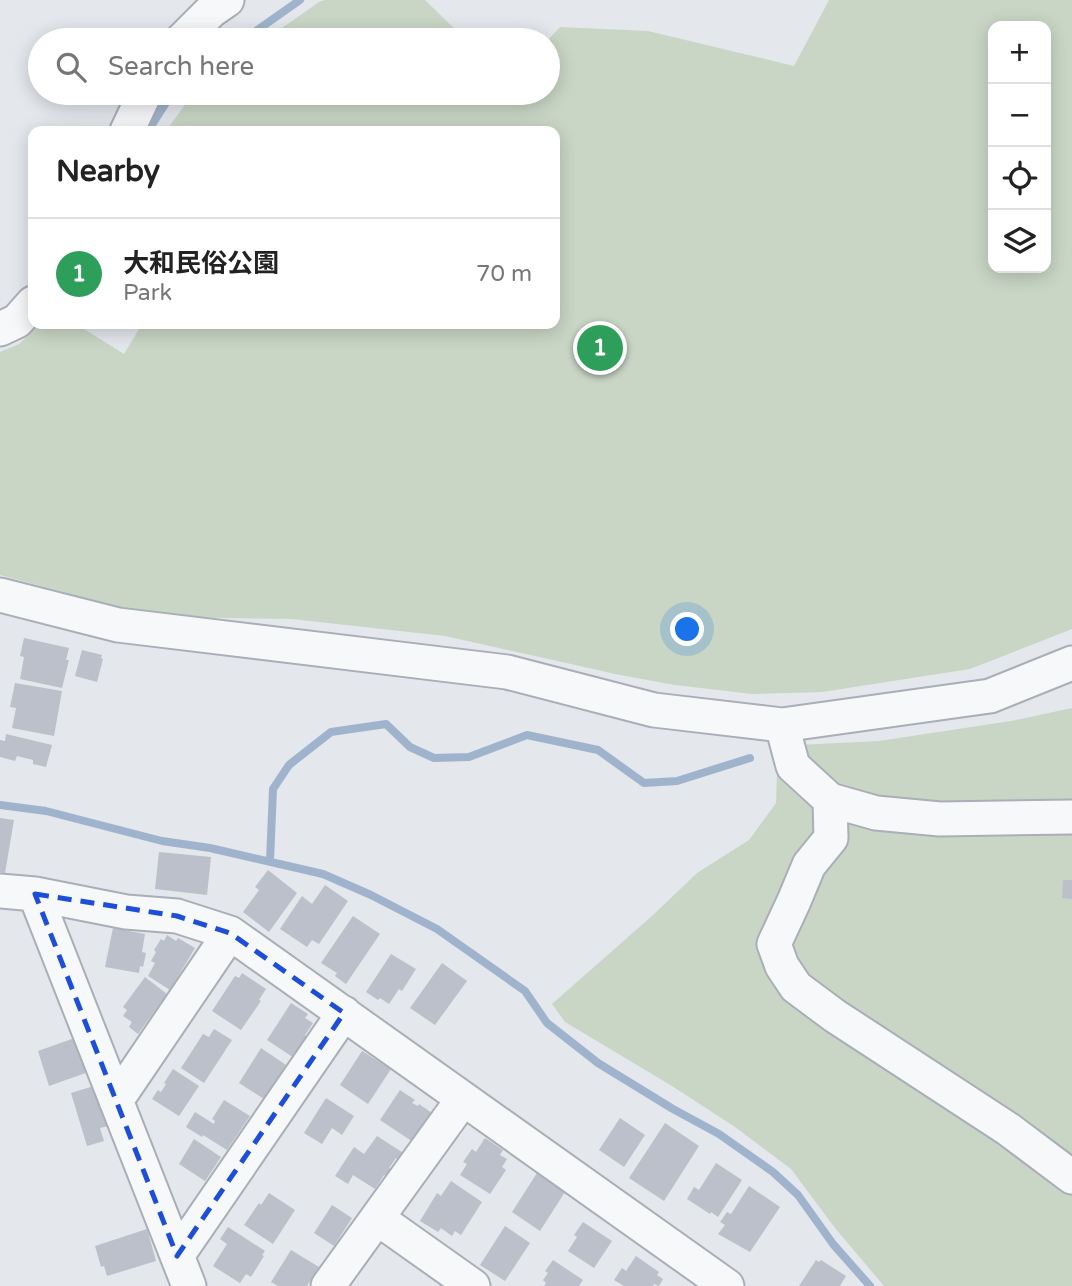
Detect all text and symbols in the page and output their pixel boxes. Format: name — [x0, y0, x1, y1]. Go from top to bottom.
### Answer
map controls — [988, 21, 1051, 273]
button: + — [988, 21, 1051, 84]
search box — [28, 28, 560, 105]
icon: search — [52, 48, 90, 86]
text: Search here — [108, 51, 254, 82]
button: − — [988, 84, 1051, 147]
button: locate — [988, 147, 1051, 210]
text: Nearby — [56, 153, 160, 190]
button: layers — [988, 210, 1051, 273]
text: 大和民俗公園 — [123, 248, 279, 279]
text: 1 — [72, 260, 86, 288]
text: 70 m — [476, 260, 532, 288]
text: Park — [123, 279, 172, 307]
pin: 1 — [577, 322, 623, 374]
your location — [670, 612, 704, 646]

